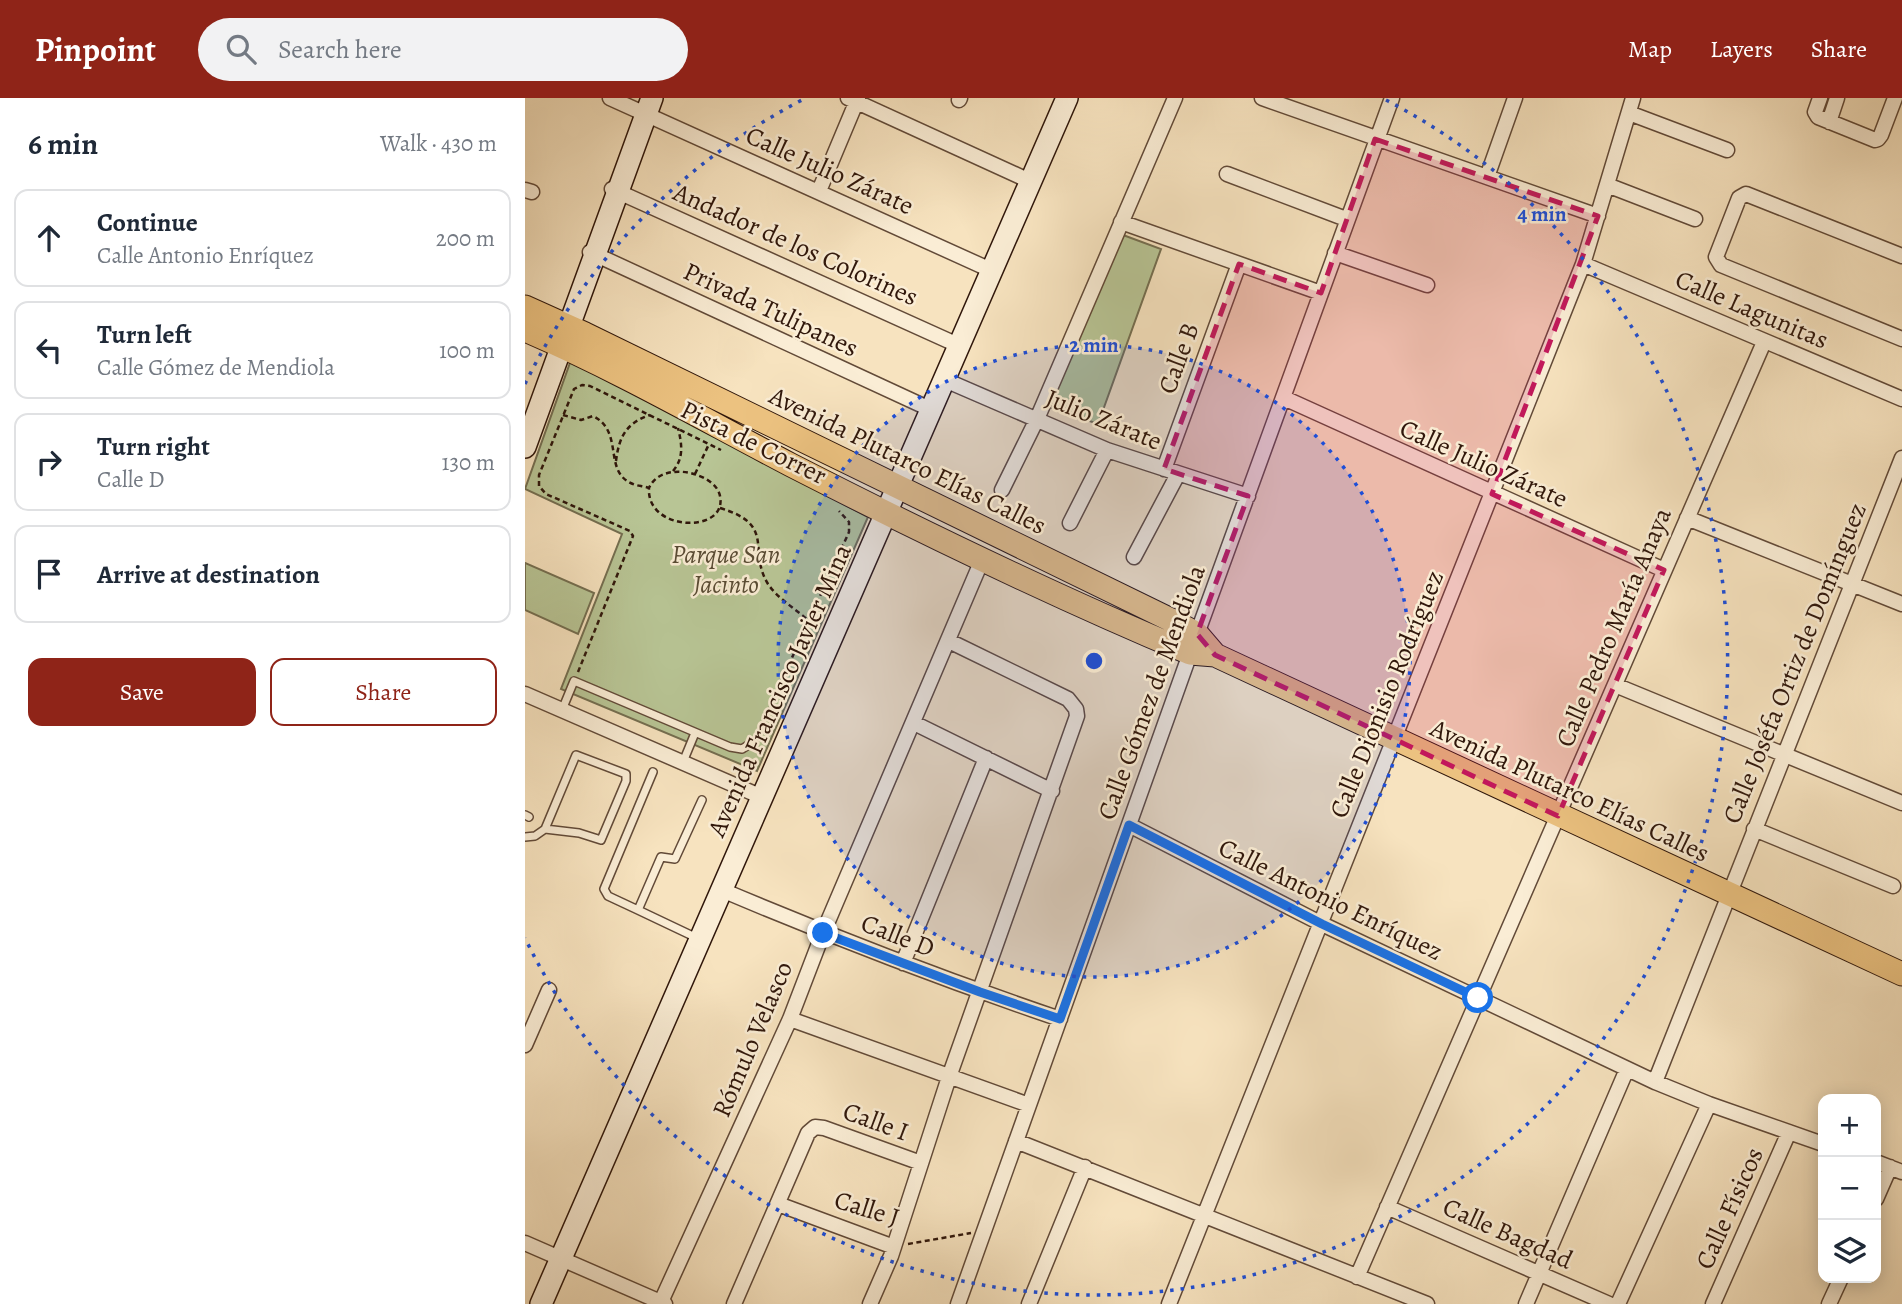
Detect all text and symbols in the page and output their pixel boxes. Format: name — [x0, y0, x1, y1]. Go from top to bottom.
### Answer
search box — [198, 18, 688, 81]
text: Pinpoint — [35, 27, 156, 72]
icon: search — [222, 30, 260, 68]
text: Search here — [278, 32, 402, 67]
text: Map — [1628, 33, 1672, 65]
text: Layers — [1710, 33, 1773, 65]
text: Share — [1811, 33, 1867, 65]
street label: Calle Julio Zárate — [740, 118, 919, 223]
text: 6 min — [28, 124, 98, 164]
text: Walk · 430 m — [380, 128, 497, 159]
street label: Andador de los Colorines — [667, 174, 924, 314]
text: 4 min — [1517, 200, 1567, 228]
text: Continue — [97, 205, 198, 240]
icon: ahead — [30, 219, 68, 257]
text: 200 m — [436, 223, 495, 254]
text: Calle Antonio Enríquez — [97, 240, 314, 271]
street label: Privada Tulipanes — [678, 254, 864, 365]
street label: Calle Lagunitas — [1670, 262, 1834, 357]
text: Turn left — [97, 317, 192, 352]
street label: Calle B — [1149, 318, 1207, 399]
icon: left — [30, 331, 68, 369]
text: 2 min — [1069, 331, 1119, 359]
text: 100 m — [439, 335, 495, 366]
text: Calle Gómez de Mendiola — [97, 352, 335, 383]
street label: Avenida Plutarco Elías Calles — [763, 378, 1052, 543]
street label: Julio Zárate — [1040, 380, 1167, 459]
street label: Pista de Correr — [675, 392, 833, 493]
street label: Calle Julio Zárate — [1394, 411, 1573, 516]
text: Turn right — [97, 429, 210, 464]
icon: right — [30, 443, 68, 481]
text: 130 m — [442, 447, 495, 478]
text: Calle D — [97, 464, 164, 495]
street label: Calle Joséfa Ortiz de Domínguez — [1714, 498, 1875, 829]
street label: Calle Pedro María Anaya — [1547, 502, 1680, 752]
park label: Parque San Jacinto — [672, 537, 780, 602]
street label: Avenida Francisco Javier Mina — [699, 538, 860, 843]
icon: arrive — [30, 555, 68, 593]
text: Arrive at destination — [97, 557, 320, 592]
street label: Calle Gómez de Mendiola — [1089, 560, 1214, 825]
street label: Calle Dionisio Rodríguez — [1321, 565, 1452, 823]
centre of rings — [1082, 649, 1106, 673]
button: Save — [28, 658, 256, 726]
button: Share — [270, 658, 497, 726]
street label: Avenida Plutarco Elías Calles — [1424, 710, 1715, 871]
street label: Calle Antonio Enríquez — [1213, 830, 1449, 969]
street label: Calle D — [856, 905, 940, 965]
route end — [807, 917, 838, 948]
street label: Rómulo Velasco — [704, 956, 801, 1123]
route start — [1462, 982, 1493, 1013]
street label: Calle I — [838, 1094, 913, 1149]
map controls — [1818, 1094, 1881, 1283]
button: + — [1818, 1094, 1881, 1157]
street label: Calle Físicos — [1687, 1142, 1772, 1275]
button: − — [1818, 1157, 1881, 1220]
street label: Calle J — [830, 1182, 904, 1235]
street label: Calle Bagdad — [1437, 1189, 1578, 1278]
button: layers — [1818, 1220, 1881, 1283]

